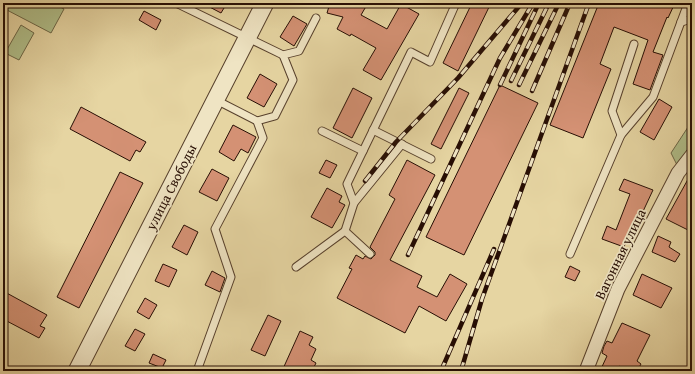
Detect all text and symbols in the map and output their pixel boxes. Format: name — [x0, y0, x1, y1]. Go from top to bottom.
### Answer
street label: улица Свободы — [140, 140, 201, 234]
street label: Вагонная улица — [589, 205, 651, 303]

